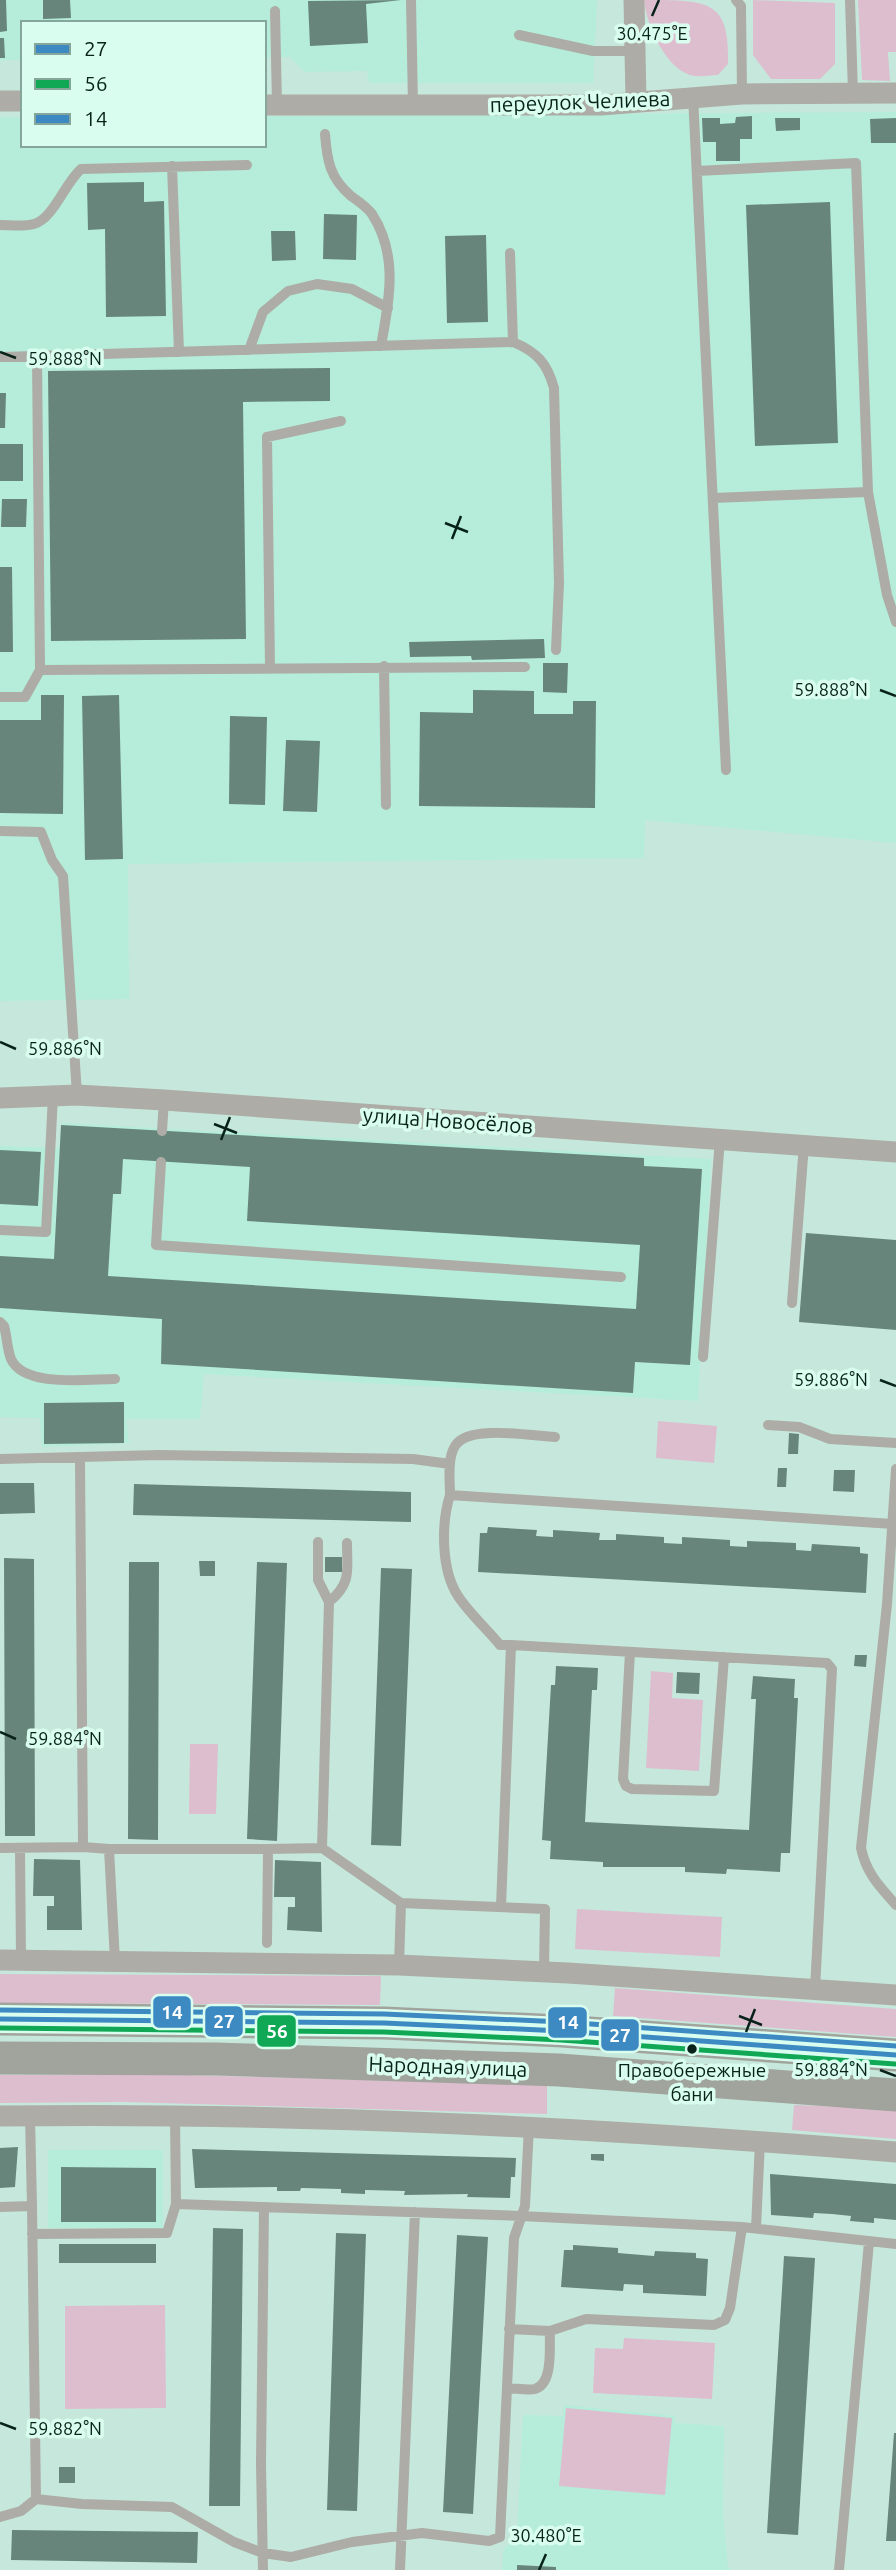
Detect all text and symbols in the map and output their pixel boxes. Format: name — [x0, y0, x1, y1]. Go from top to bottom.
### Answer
legend — [21, 21, 266, 147]
text: 30.475°E — [616, 23, 688, 43]
text: 27 — [84, 36, 108, 60]
text: 56 — [84, 71, 108, 95]
street label: переулок Челиева — [489, 86, 671, 116]
text: 14 — [84, 106, 108, 130]
text: 59.888°N — [28, 348, 102, 368]
text: 59.888°N — [794, 679, 868, 699]
text: 59.886°N — [28, 1038, 102, 1058]
street label: улица Новосёлов — [362, 1102, 534, 1138]
text: 59.886°N — [794, 1369, 868, 1389]
text: 59.884°N — [28, 1728, 102, 1748]
line badge: 14 — [152, 1995, 192, 2029]
text: 14 — [161, 2001, 183, 2023]
line badge: 27 — [204, 2005, 244, 2038]
line badge: 14 — [547, 2006, 588, 2039]
text: 27 — [213, 2010, 235, 2032]
text: 14 — [557, 2011, 579, 2033]
line badge: 56 — [256, 2014, 297, 2048]
line badge: 27 — [600, 2018, 640, 2052]
text: 56 — [266, 2020, 288, 2042]
text: 27 — [609, 2024, 631, 2046]
marker: Правобережные бани — [685, 2042, 699, 2056]
street label: Народная улица — [368, 2051, 528, 2081]
place label: Правобережные бани — [618, 2059, 766, 2105]
text: 59.884°N — [794, 2059, 868, 2079]
text: 59.882°N — [28, 2418, 102, 2438]
text: 30.480°E — [510, 2525, 582, 2545]

